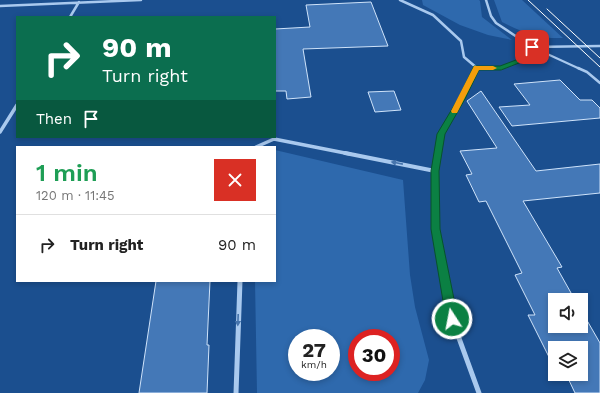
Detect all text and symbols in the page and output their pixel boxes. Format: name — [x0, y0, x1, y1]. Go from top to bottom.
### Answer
pin — [515, 30, 549, 64]
text: 90 m — [102, 31, 172, 64]
icon: right — [36, 32, 88, 84]
icon: arrive — [521, 36, 543, 58]
text: Turn right — [102, 65, 188, 86]
icon: arrive — [80, 108, 102, 130]
text: Then — [36, 110, 72, 128]
text: 1 min — [36, 159, 98, 187]
button: close — [214, 159, 256, 201]
one-way arrow — [391, 160, 403, 166]
text: 120 m · 11:45 — [36, 188, 115, 203]
icon: right — [36, 234, 58, 256]
text: Turn right — [70, 236, 143, 254]
text: 90 m — [218, 236, 256, 254]
map controls — [548, 293, 588, 381]
button: sound — [548, 293, 588, 333]
position arrow — [431, 298, 473, 340]
one-way arrow — [235, 314, 241, 327]
speed limit sign: 30 — [348, 329, 400, 381]
text: 27 — [302, 338, 326, 362]
button: layers — [548, 341, 588, 381]
text: km/h — [301, 359, 327, 370]

